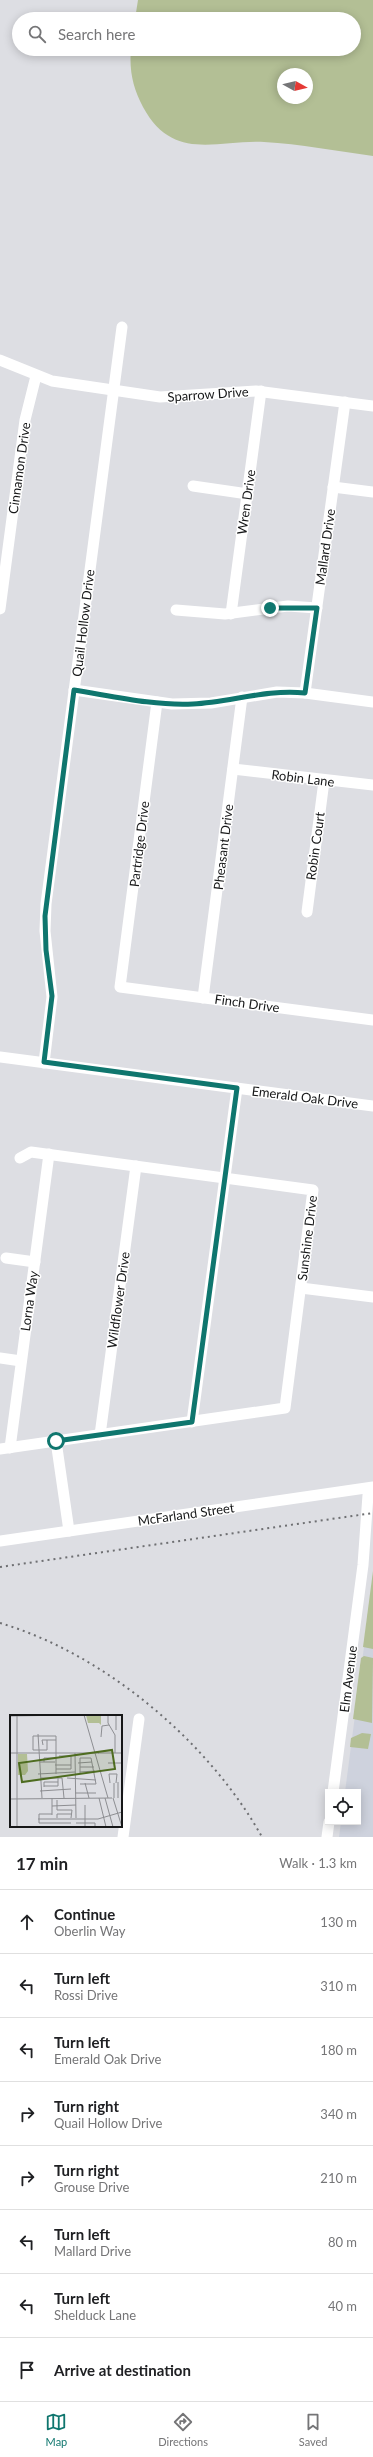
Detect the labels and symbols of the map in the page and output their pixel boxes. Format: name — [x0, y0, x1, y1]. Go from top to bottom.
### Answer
north arrow — [277, 68, 313, 104]
street label: Sparrow Drive — [167, 383, 249, 405]
street label: Cinnamon Drive — [5, 421, 33, 515]
street label: Wren Drive — [233, 468, 259, 536]
street label: Mallard Drive — [312, 508, 338, 586]
street label: Quail Hollow Drive — [68, 568, 98, 678]
route end — [261, 599, 279, 617]
street label: Robin Lane — [271, 766, 336, 790]
street label: Partridge Drive — [126, 800, 152, 888]
street label: Pheasant Drive — [210, 803, 236, 891]
street label: Robin Court — [302, 811, 328, 881]
street label: Finch Drive — [213, 991, 281, 1015]
street label: Emerald Oak Drive — [251, 1083, 359, 1111]
street label: Sunshine Drive — [294, 1194, 320, 1282]
street label: Wildflower Drive — [103, 1250, 133, 1349]
street label: Lorna Way — [17, 1269, 41, 1332]
route start — [47, 1432, 65, 1450]
street label: McFarland Street — [137, 1499, 236, 1529]
street label: Elm Avenue — [336, 1645, 360, 1713]
inset map — [10, 1715, 122, 1827]

